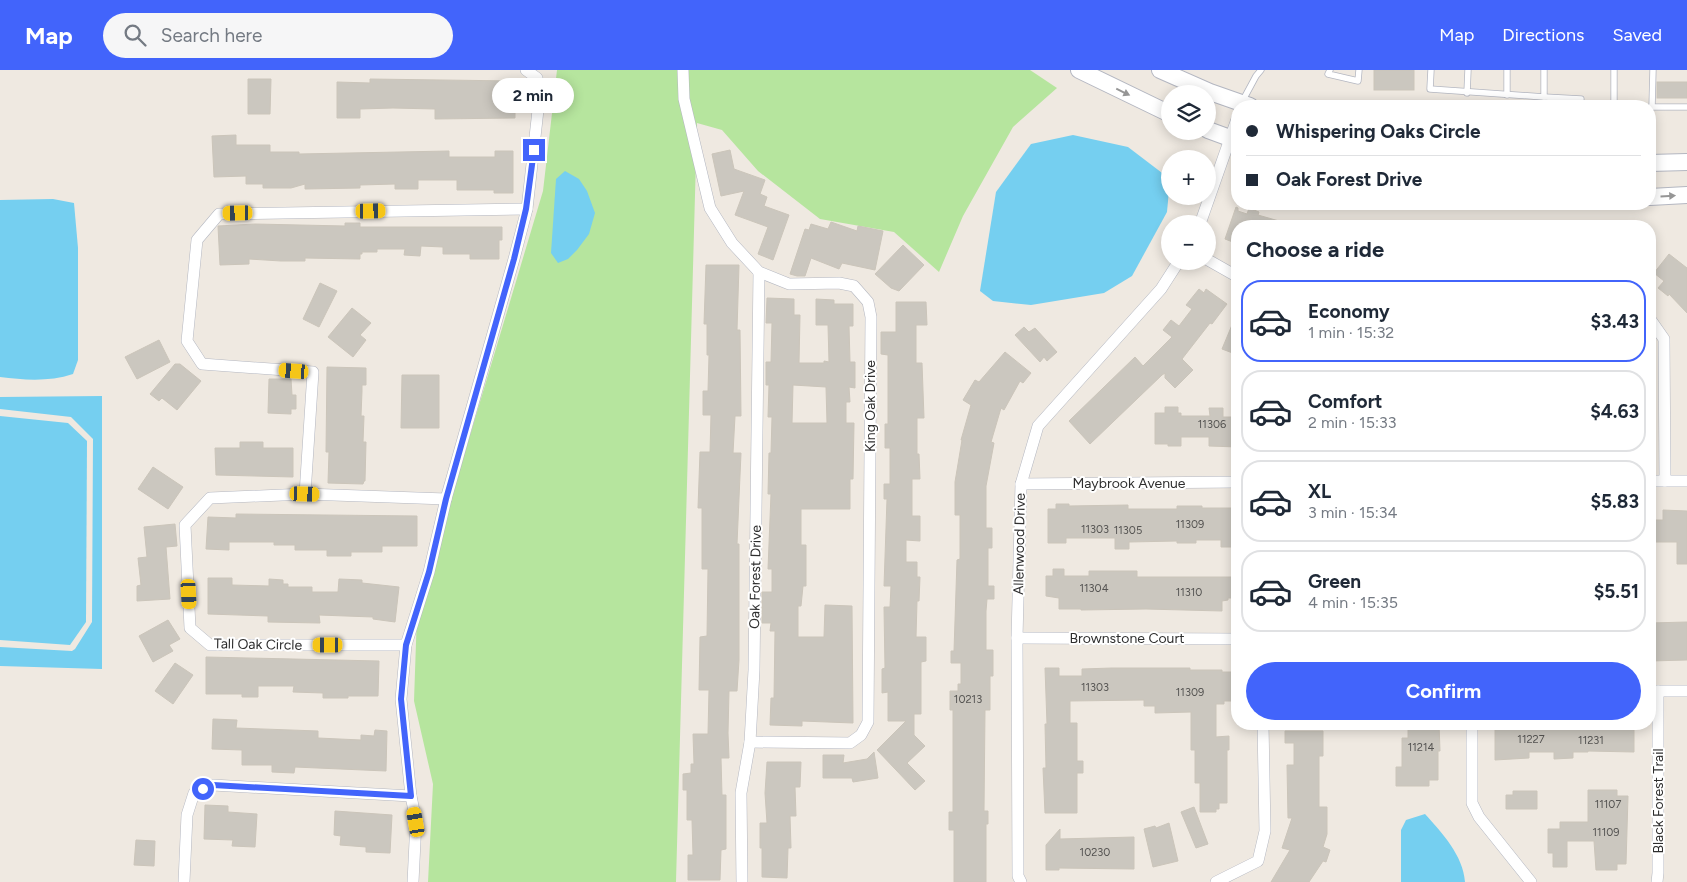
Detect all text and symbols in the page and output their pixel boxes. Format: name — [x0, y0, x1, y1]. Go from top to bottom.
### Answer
search box — [103, 13, 453, 58]
text: Map — [25, 21, 73, 50]
icon: search — [121, 21, 149, 49]
text: Search here — [161, 24, 262, 47]
text: Map — [1439, 24, 1474, 46]
text: Directions — [1502, 24, 1584, 46]
text: Saved — [1612, 24, 1662, 46]
callout: 2 min — [493, 78, 575, 112]
map controls — [1161, 85, 1216, 270]
button: layers — [1161, 85, 1216, 140]
text: 2 min — [513, 86, 553, 105]
one-way arrow — [1115, 88, 1130, 96]
text: Whispering Oaks Circle — [1276, 120, 1480, 143]
route end — [523, 139, 545, 161]
button: + — [1161, 150, 1216, 205]
text: Oak Forest Drive — [1276, 168, 1422, 191]
one-way arrow — [1661, 192, 1677, 200]
car — [355, 203, 386, 219]
car — [222, 205, 253, 221]
button: − — [1161, 215, 1216, 270]
text: Choose a ride — [1246, 236, 1384, 263]
icon: car — [1248, 299, 1293, 344]
text: Economy — [1308, 300, 1390, 323]
text: $3.43 — [1591, 310, 1639, 333]
text: 1 min · 15:32 — [1308, 323, 1394, 342]
street label: King Oak Drive — [862, 360, 879, 452]
car — [278, 362, 309, 380]
icon: car — [1248, 389, 1293, 434]
text: Comfort — [1308, 390, 1383, 413]
text: $4.63 — [1590, 400, 1639, 423]
text: 2 min · 15:33 — [1308, 413, 1396, 432]
house number: 11306 — [1198, 418, 1226, 431]
street label: Maybrook Avenue — [1072, 475, 1186, 492]
icon: car — [1248, 479, 1293, 524]
text: XL — [1308, 480, 1331, 503]
car — [289, 486, 320, 502]
text: $5.83 — [1591, 490, 1639, 513]
street label: Allenwood Drive — [1010, 492, 1029, 595]
text: 3 min · 15:34 — [1308, 503, 1397, 522]
house number: 11309 — [1176, 518, 1204, 531]
house number: 11303 — [1081, 523, 1109, 536]
house number: 11305 — [1114, 524, 1142, 537]
street label: Oak Forest Drive — [746, 525, 765, 629]
icon: car — [1248, 569, 1293, 614]
text: Green — [1308, 570, 1361, 593]
car — [180, 579, 197, 609]
text: $5.51 — [1594, 580, 1639, 603]
house number: 11304 — [1080, 582, 1109, 595]
house number: 11310 — [1176, 586, 1202, 599]
text: 4 min · 15:35 — [1308, 593, 1398, 612]
street label: Brownstone Court — [1070, 630, 1184, 647]
street label: Tall Oak Circle — [214, 635, 303, 654]
car — [313, 638, 343, 653]
button: Confirm — [1246, 662, 1641, 720]
house number: 11303 — [1081, 681, 1109, 694]
house number: 11309 — [1176, 686, 1204, 699]
house number: 10213 — [954, 693, 982, 706]
house number: 11227 — [1517, 733, 1545, 746]
house number: 11231 — [1578, 734, 1604, 747]
house number: 11214 — [1408, 741, 1434, 754]
street label: Black Forest Trail — [1650, 748, 1667, 854]
route start — [192, 778, 214, 800]
house number: 11107 — [1595, 798, 1621, 811]
car — [406, 806, 425, 838]
house number: 11109 — [1593, 826, 1619, 839]
house number: 10230 — [1080, 846, 1110, 859]

